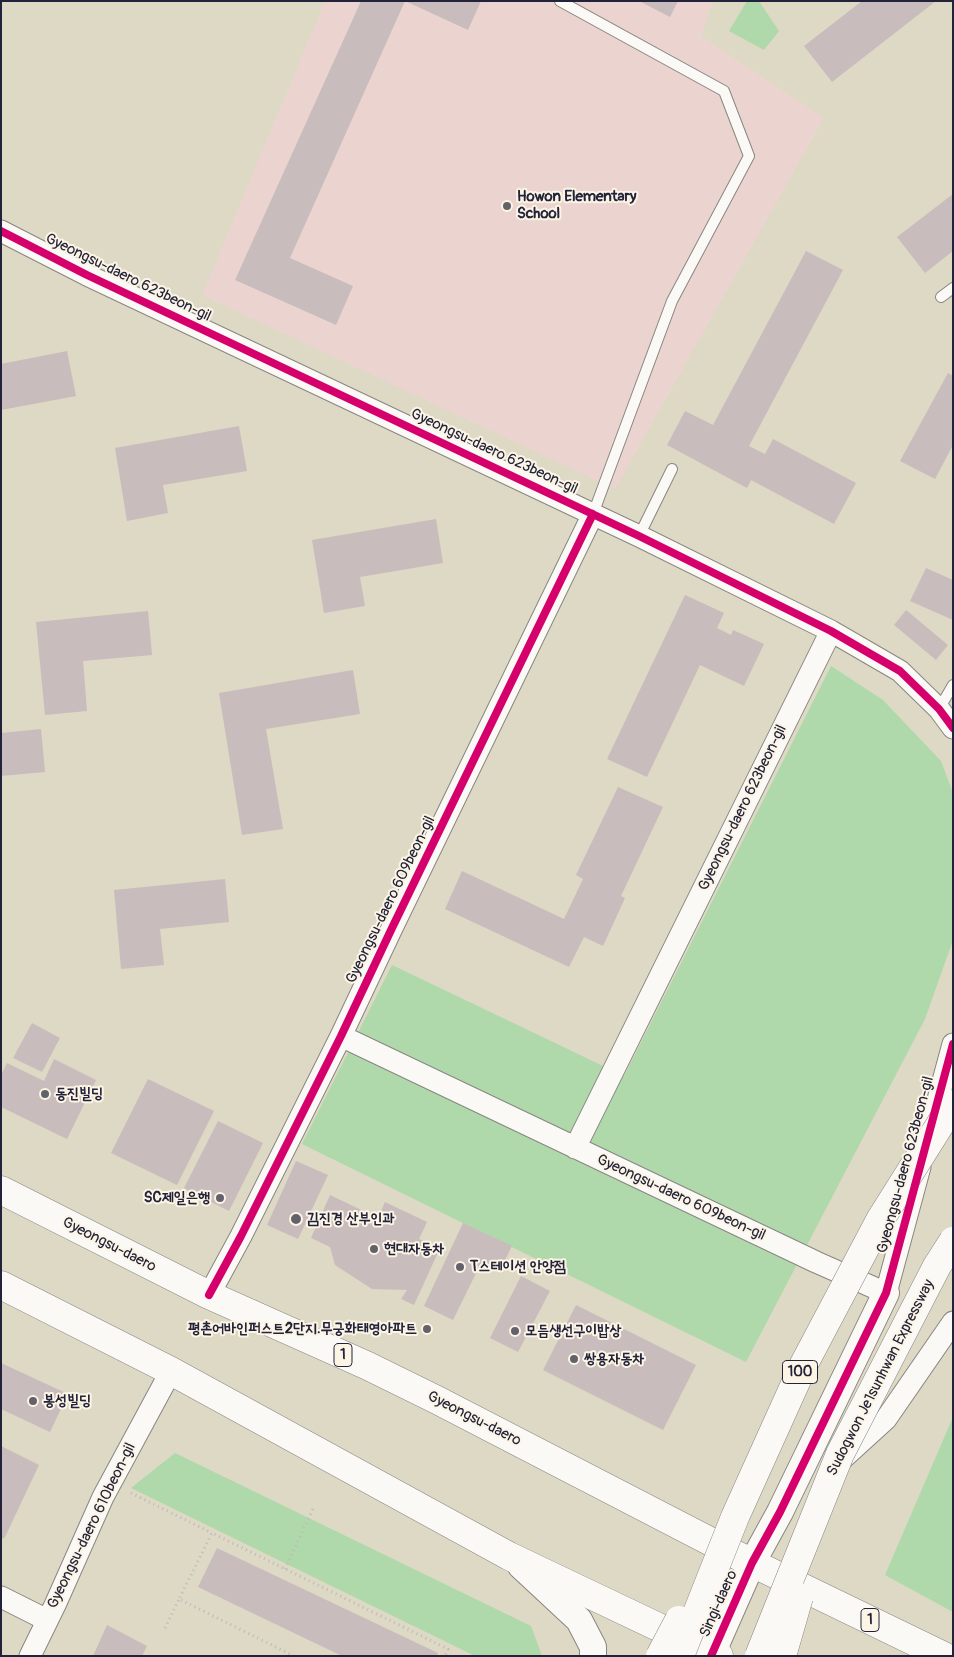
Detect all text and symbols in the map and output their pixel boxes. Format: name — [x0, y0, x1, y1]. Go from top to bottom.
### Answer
place label: Howon Elementary School — [517, 188, 636, 223]
marker: Howon Elementary School — [501, 200, 513, 212]
street label: Gyeongsu-daero 623beon-gil — [42, 230, 214, 326]
street label: Gyeongsu-daero 623beon-gil — [408, 405, 580, 499]
street label: Gyeongsu-daero 623beon-gil — [695, 722, 791, 894]
street label: Gyeongsu-daero 609beon-gil — [343, 813, 439, 987]
street label: Gyeongsu-daero 623beon-gil — [874, 1075, 938, 1255]
place label: 동진빌딩 — [55, 1085, 103, 1103]
marker: 동진빌딩 — [39, 1088, 51, 1100]
street label: Gyeongsu-daero 609beon-gil — [594, 1151, 768, 1245]
place label: SC제일은행 — [144, 1189, 210, 1207]
marker: SC제일은행 — [214, 1192, 226, 1204]
place label: 김진경 산부인과 — [307, 1210, 395, 1228]
marker: 김진경 산부인과 — [289, 1212, 303, 1226]
street label: Gyeongsu-daero — [59, 1214, 159, 1276]
place label: 현대자동차 — [384, 1240, 444, 1258]
marker: 현대자동차 — [368, 1243, 380, 1255]
place label: T스테이션 안양점 — [470, 1258, 566, 1276]
marker: T스테이션 안양점 — [454, 1261, 466, 1273]
street label: Sudogwon Je1sunhwan Expressway — [823, 1277, 939, 1479]
place label: 평촌어바인퍼스트2단지.무궁화태영아파트 — [188, 1320, 417, 1338]
place label: 모듬생선구이밥상 — [525, 1322, 622, 1340]
marker: 평촌어바인퍼스트2단지.무궁화태영아파트 — [421, 1323, 433, 1335]
marker: 모듬생선구이밥상 — [509, 1325, 521, 1337]
road number: 1 — [334, 1344, 352, 1366]
place label: 쌍용자동차 — [584, 1350, 644, 1368]
marker: 쌍용자동차 — [568, 1353, 580, 1365]
road number: 100 — [782, 1360, 818, 1384]
street label: Gyeongsu-daero — [424, 1388, 524, 1450]
place label: 봉성빌딩 — [43, 1392, 91, 1410]
marker: 봉성빌딩 — [27, 1395, 39, 1407]
street label: Gyeongsu-daero 610beon-gil — [44, 1440, 140, 1612]
street label: Singi-daero — [696, 1568, 742, 1640]
road number: 1 — [861, 1608, 879, 1632]

